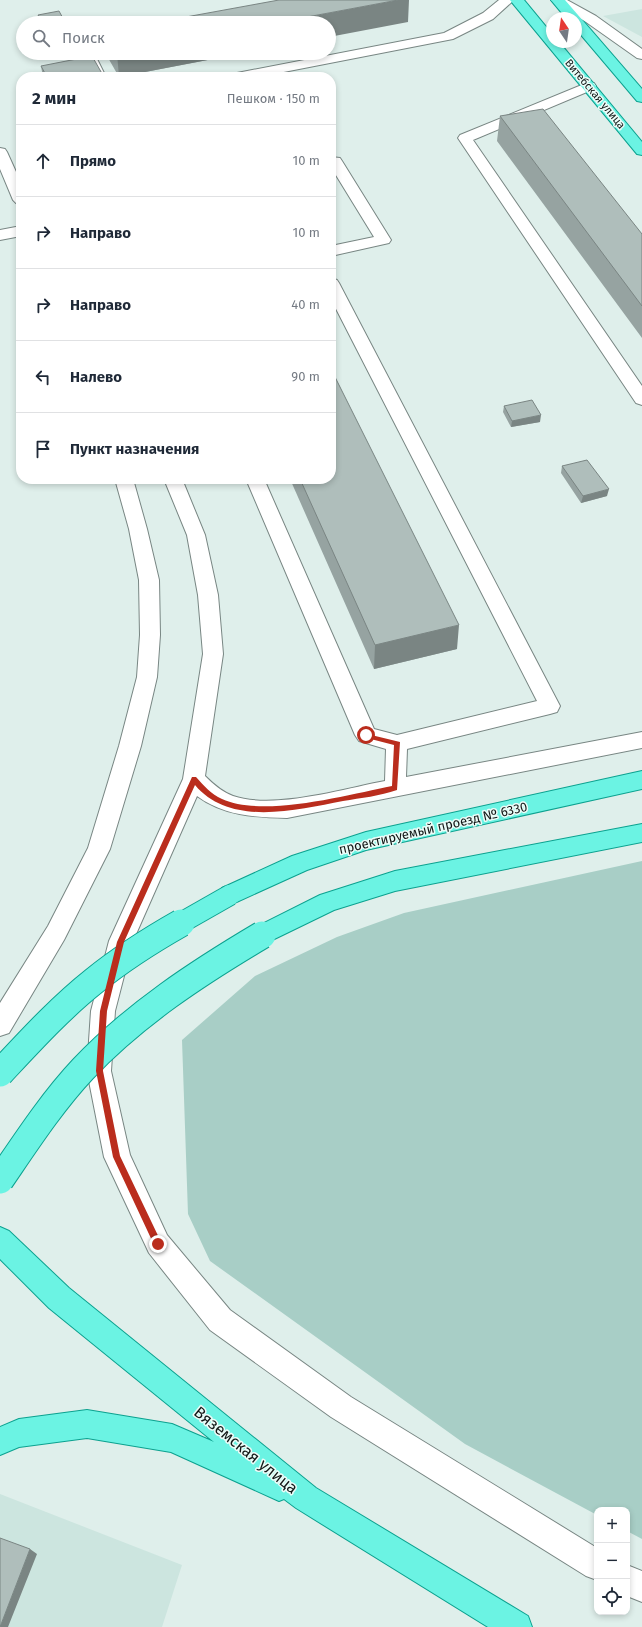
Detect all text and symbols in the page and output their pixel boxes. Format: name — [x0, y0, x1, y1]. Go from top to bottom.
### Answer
north arrow — [546, 12, 582, 48]
search box — [16, 16, 336, 60]
icon: search — [30, 27, 52, 49]
text: Поиск — [62, 29, 105, 47]
street label: Витебская улица — [562, 57, 628, 131]
text: 2 мин — [32, 88, 76, 109]
text: Пешком · 150 m — [227, 91, 320, 106]
icon: ahead — [32, 150, 54, 172]
text: Прямо — [70, 152, 116, 170]
text: 10 m — [293, 153, 320, 168]
icon: right — [32, 222, 54, 244]
text: Направо — [70, 224, 131, 242]
text: 10 m — [293, 225, 320, 240]
icon: right — [32, 294, 54, 316]
text: Направо — [70, 296, 131, 314]
text: 40 m — [291, 297, 320, 312]
icon: left — [32, 366, 54, 388]
text: Налево — [70, 368, 122, 386]
text: 90 m — [291, 369, 320, 384]
icon: arrive — [32, 438, 54, 460]
text: Пункт назначения — [70, 440, 199, 458]
route start — [357, 726, 375, 744]
street label: проектируемый проезд № 6330 — [337, 799, 529, 857]
route end — [149, 1235, 167, 1253]
street label: Вяземская улица — [190, 1402, 302, 1498]
map controls — [594, 1507, 630, 1615]
button: + — [594, 1507, 630, 1543]
button: − — [594, 1543, 630, 1579]
button: locate — [594, 1579, 630, 1615]

